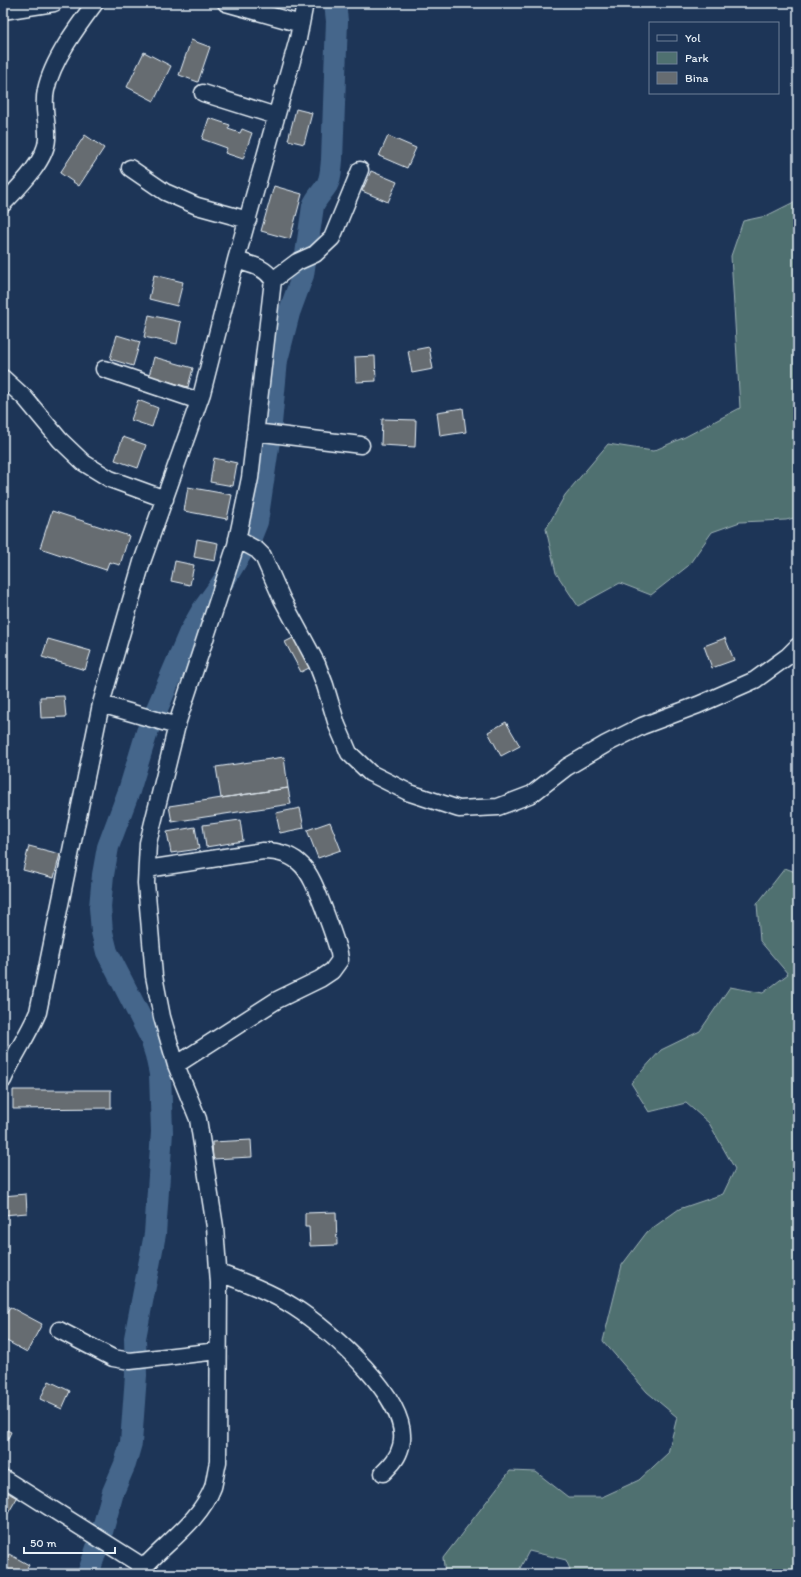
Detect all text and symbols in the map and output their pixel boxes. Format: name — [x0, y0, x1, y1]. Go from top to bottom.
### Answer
legend — [649, 22, 779, 94]
text: Yol — [685, 31, 701, 45]
text: Park — [685, 51, 709, 65]
text: Bina — [685, 71, 709, 85]
scale bar — [24, 1529, 115, 1555]
text: 50 m — [30, 1536, 56, 1550]

